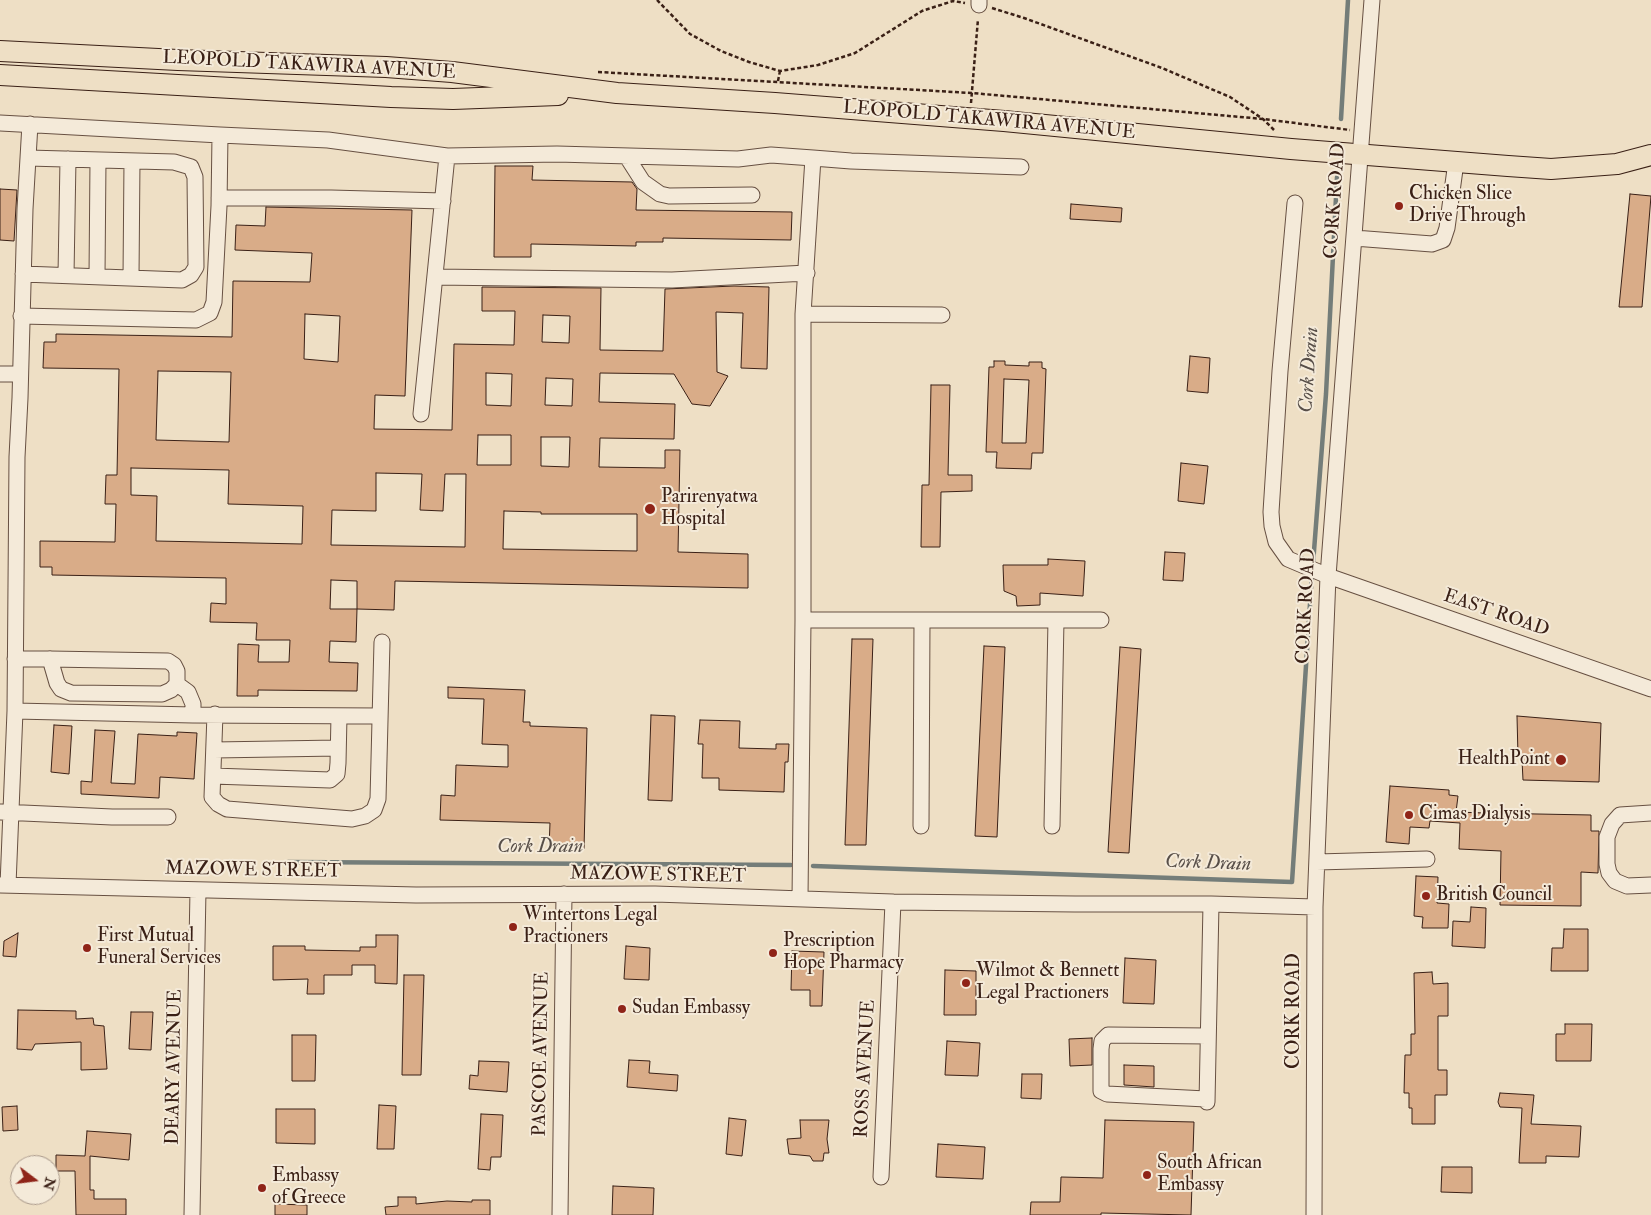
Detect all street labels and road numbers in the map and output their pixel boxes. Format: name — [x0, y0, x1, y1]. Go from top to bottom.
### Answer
street label: LEOPOLD TAKAWIRA AVENUE — [162, 47, 456, 85]
street label: LEOPOLD TAKAWIRA AVENUE — [842, 97, 1136, 145]
street label: CORK ROAD — [1321, 142, 1351, 260]
street label: CORK ROAD — [1293, 547, 1321, 665]
street label: EAST ROAD — [1440, 585, 1552, 643]
street label: MAZOWE STREET — [165, 858, 341, 884]
street label: MAZOWE STREET — [570, 863, 746, 889]
street label: CORK ROAD — [1284, 953, 1306, 1069]
street label: PASCOE AVENUE — [529, 971, 555, 1137]
street label: DEARY AVENUE — [162, 989, 188, 1145]
street label: ROSS AVENUE — [851, 999, 881, 1139]

